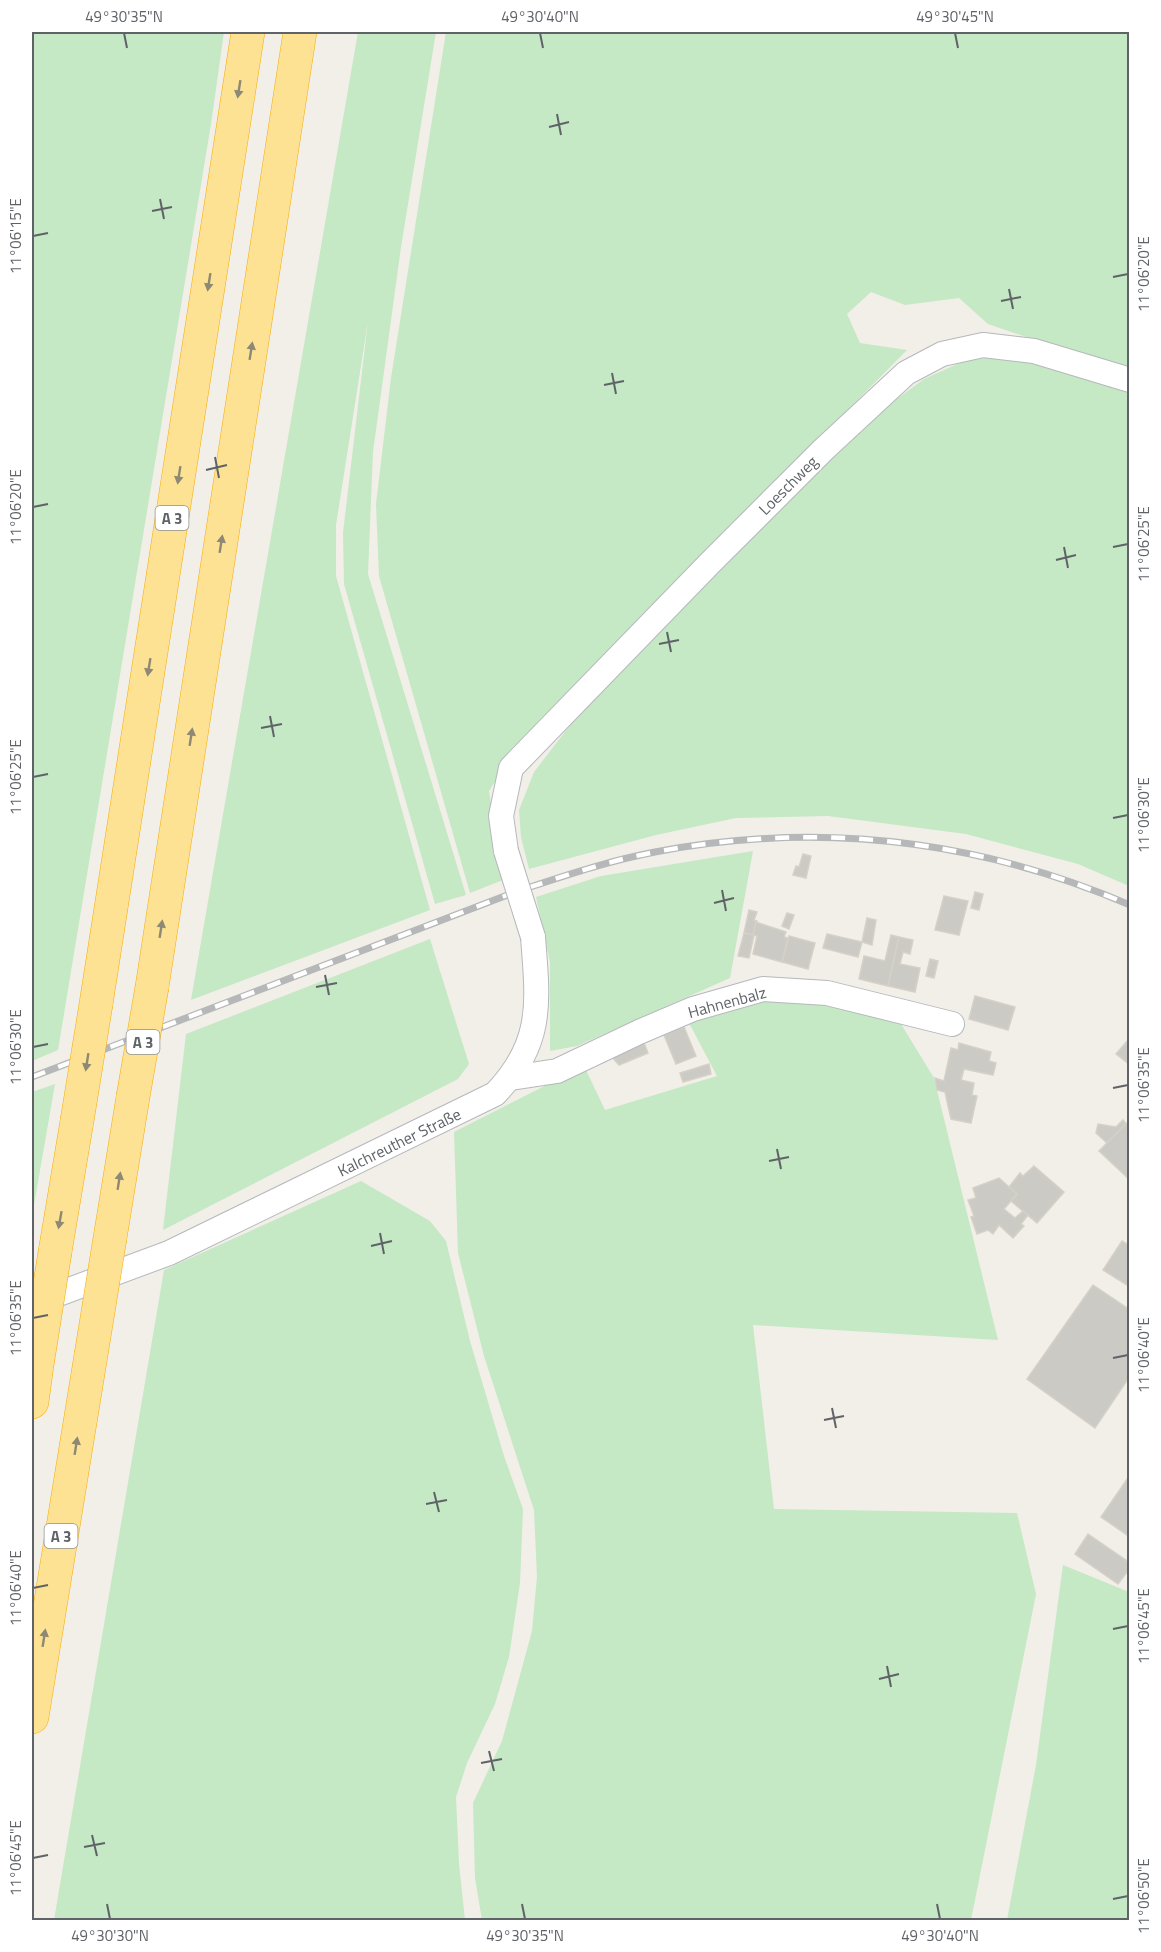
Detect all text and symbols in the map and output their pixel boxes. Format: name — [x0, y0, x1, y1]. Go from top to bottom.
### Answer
text: 49°30'35"N — [85, 5, 163, 28]
text: 49°30'40"N — [501, 5, 579, 28]
text: 49°30'45"N — [916, 5, 994, 28]
one-way arrow — [235, 80, 244, 99]
text: 11°06'15"E — [4, 198, 27, 274]
text: 11°06'20"E — [1132, 236, 1155, 312]
one-way arrow — [205, 273, 214, 292]
one-way arrow — [246, 342, 255, 361]
street label: Loeschweg — [753, 450, 823, 520]
one-way arrow — [174, 465, 183, 484]
text: 11°06'20"E — [4, 469, 27, 545]
road number: A 3 — [156, 506, 188, 530]
text: 11°06'25"E — [1132, 506, 1155, 582]
one-way arrow — [216, 534, 225, 553]
one-way arrow — [144, 658, 153, 677]
one-way arrow — [187, 727, 196, 746]
text: 11°06'25"E — [4, 739, 27, 815]
text: 11°06'30"E — [1132, 777, 1155, 853]
one-way arrow — [157, 920, 166, 939]
street label: Hahnenbalz — [685, 980, 769, 1024]
text: 11°06'30"E — [4, 1009, 27, 1085]
road number: A 3 — [126, 1030, 160, 1054]
text: 11°06'35"E — [1132, 1047, 1155, 1123]
one-way arrow — [82, 1052, 91, 1071]
street label: Kalchreuther Straße — [333, 1102, 465, 1182]
one-way arrow — [115, 1171, 124, 1190]
one-way arrow — [55, 1210, 64, 1229]
text: 11°06'35"E — [4, 1280, 27, 1356]
text: 11°06'40"E — [1132, 1317, 1155, 1393]
one-way arrow — [72, 1436, 81, 1455]
road number: A 3 — [44, 1524, 78, 1548]
text: 11°06'40"E — [4, 1550, 27, 1626]
text: 11°06'45"E — [1132, 1588, 1155, 1664]
one-way arrow — [40, 1628, 49, 1647]
text: 11°06'45"E — [4, 1820, 27, 1896]
text: 11°06'50"E — [1132, 1858, 1155, 1934]
text: 49°30'30"N — [71, 1924, 149, 1947]
text: 49°30'35"N — [486, 1924, 564, 1947]
text: 49°30'40"N — [901, 1924, 979, 1947]

